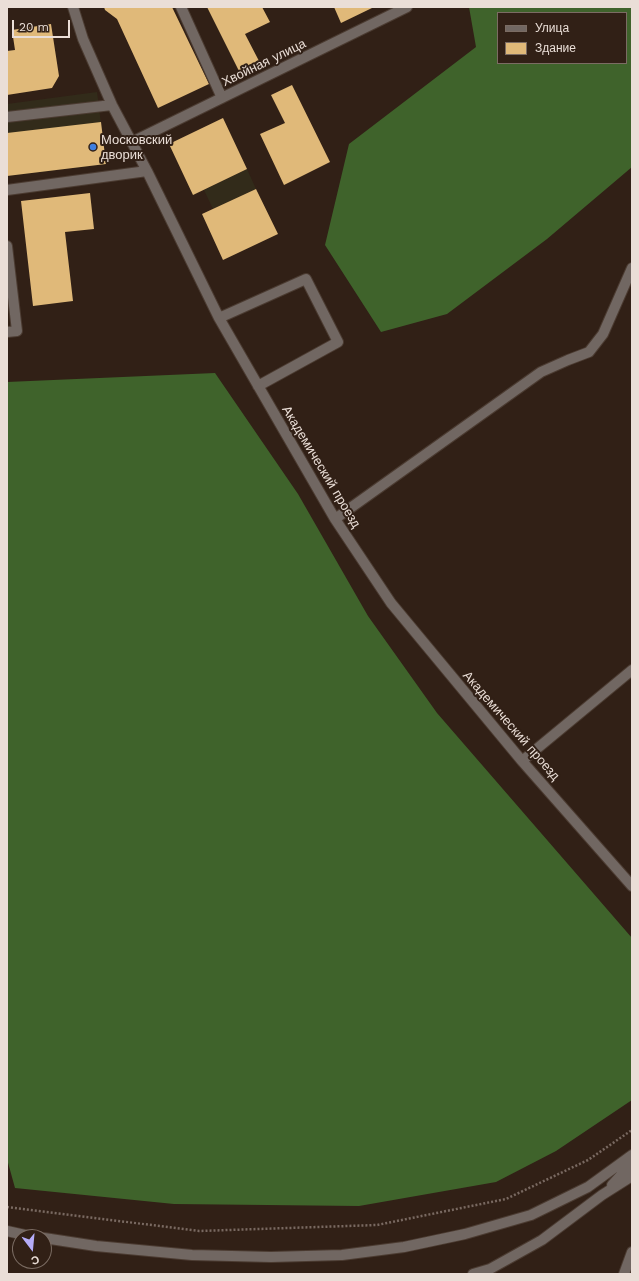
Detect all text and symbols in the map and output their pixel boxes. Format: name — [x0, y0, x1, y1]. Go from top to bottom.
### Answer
scale bar — [14, 12, 72, 38]
legend — [497, 12, 627, 64]
text: 20 m — [19, 20, 49, 34]
text: Улица — [535, 21, 569, 35]
street label: Хвойная улица — [219, 36, 309, 90]
text: Здание — [535, 41, 576, 55]
place label: Московский дворик — [101, 132, 172, 163]
marker: Московский дворик — [88, 142, 98, 152]
street label: Академический проезд — [278, 403, 364, 531]
street label: Академический проезд — [459, 668, 563, 784]
north arrow — [12, 1229, 52, 1269]
text: С — [30, 1253, 41, 1267]

